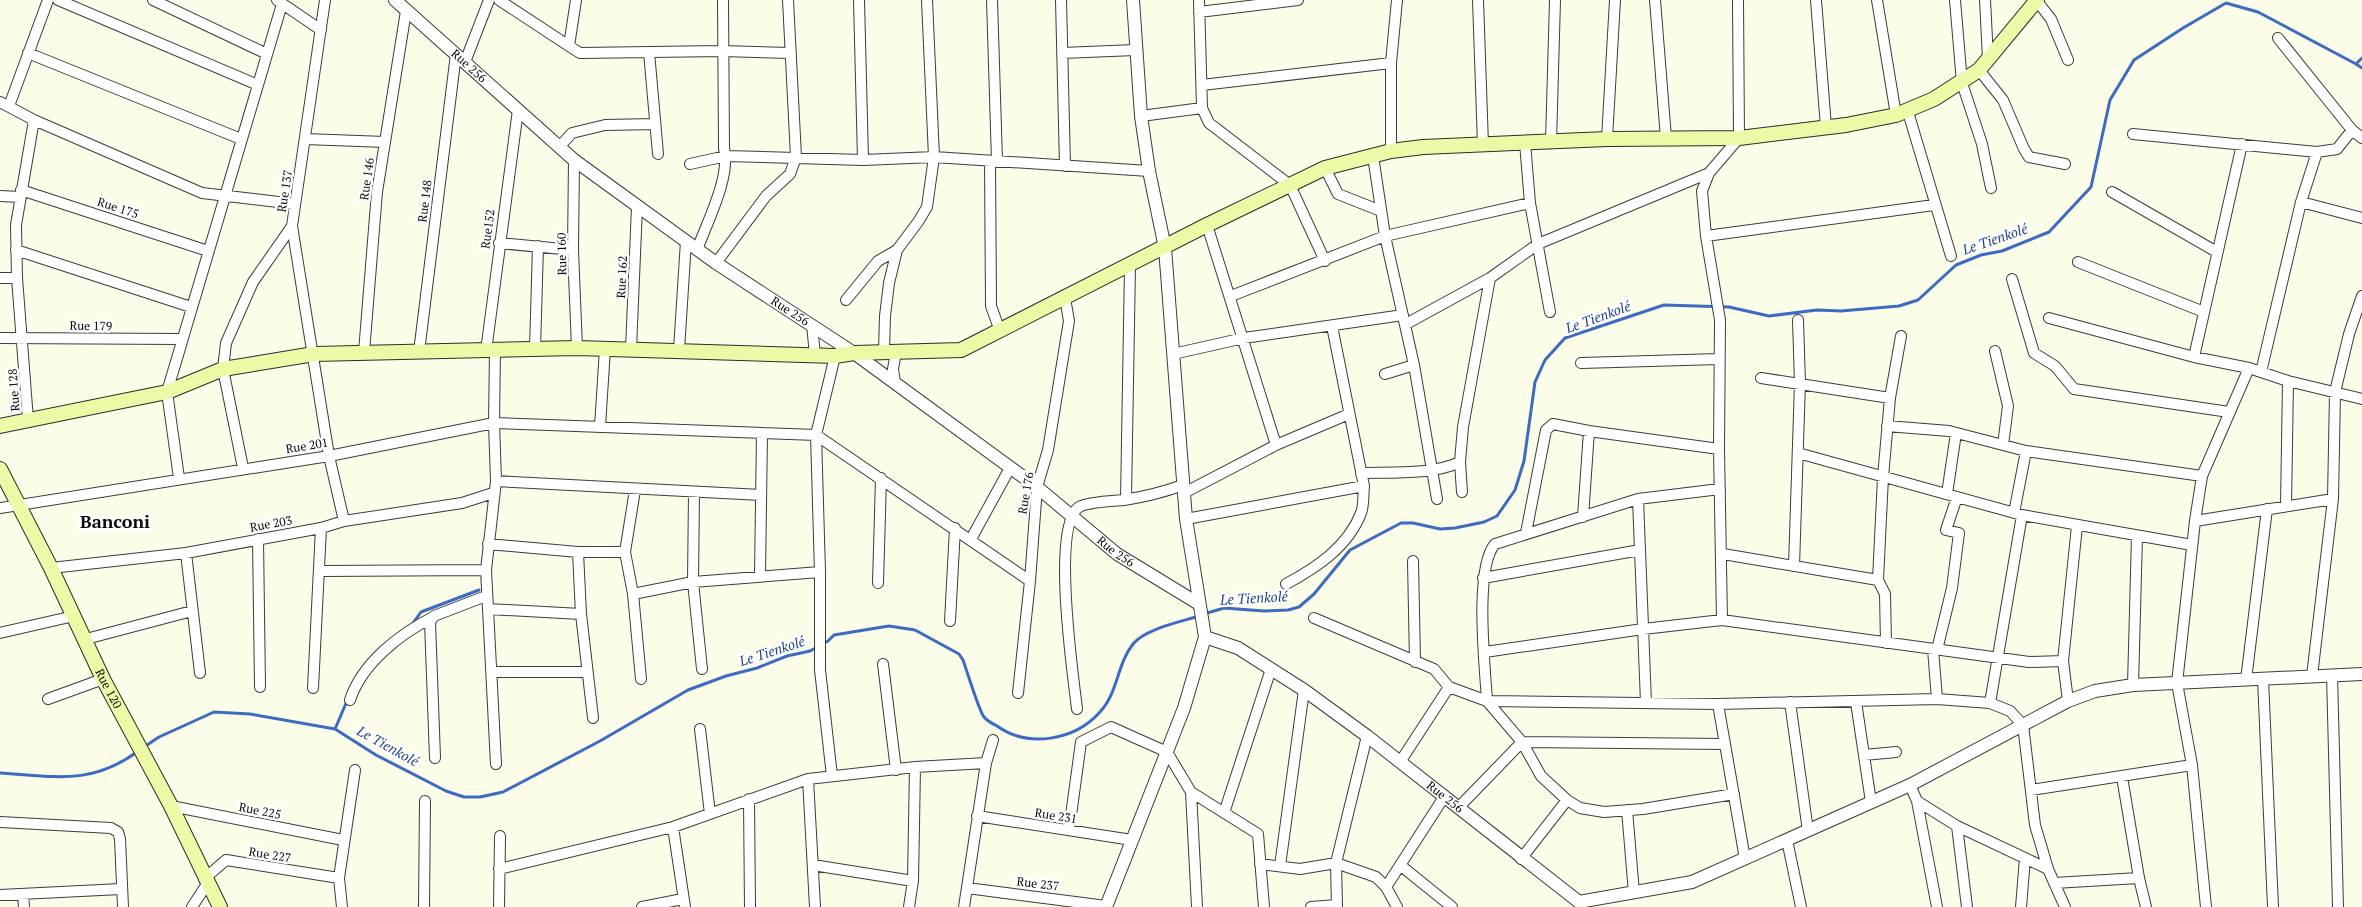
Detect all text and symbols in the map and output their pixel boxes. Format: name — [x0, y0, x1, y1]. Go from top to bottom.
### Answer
street label: Rue 256 — [448, 46, 491, 86]
street label: Rue 146 — [356, 156, 377, 201]
street label: Rue 137 — [274, 169, 295, 213]
street label: Rue 148 — [414, 179, 435, 223]
street label: Rue 175 — [96, 194, 141, 221]
street label: Rue152 — [477, 208, 498, 250]
water label: Le Tienkolé — [1959, 218, 2031, 259]
street label: Rue 160 — [554, 233, 569, 275]
street label: Rue 162 — [613, 255, 630, 299]
street label: Rue 256 — [768, 293, 813, 329]
water label: Le Tienkolé — [1562, 296, 1634, 337]
street label: Rue 179 — [70, 318, 112, 333]
street label: Rue 128 — [5, 368, 22, 412]
street label: Rue 201 — [285, 435, 329, 456]
street label: Rue 176 — [1014, 470, 1037, 515]
district label: Banconi — [80, 509, 150, 533]
street label: Rue 203 — [249, 512, 293, 535]
street label: Rue 256 — [1094, 533, 1138, 570]
water label: Le Tienkolé — [1219, 586, 1289, 609]
water label: Le Tienkolé — [736, 631, 808, 670]
street label: Rue 120 — [92, 666, 125, 711]
water label: Le Tienkolé — [353, 720, 423, 771]
street label: Rue 256 — [1424, 778, 1467, 816]
street label: Rue 225 — [238, 799, 282, 822]
street label: Rue 231 — [1034, 805, 1078, 826]
street label: Rue 227 — [248, 844, 292, 865]
street label: Rue 237 — [1016, 873, 1060, 894]

